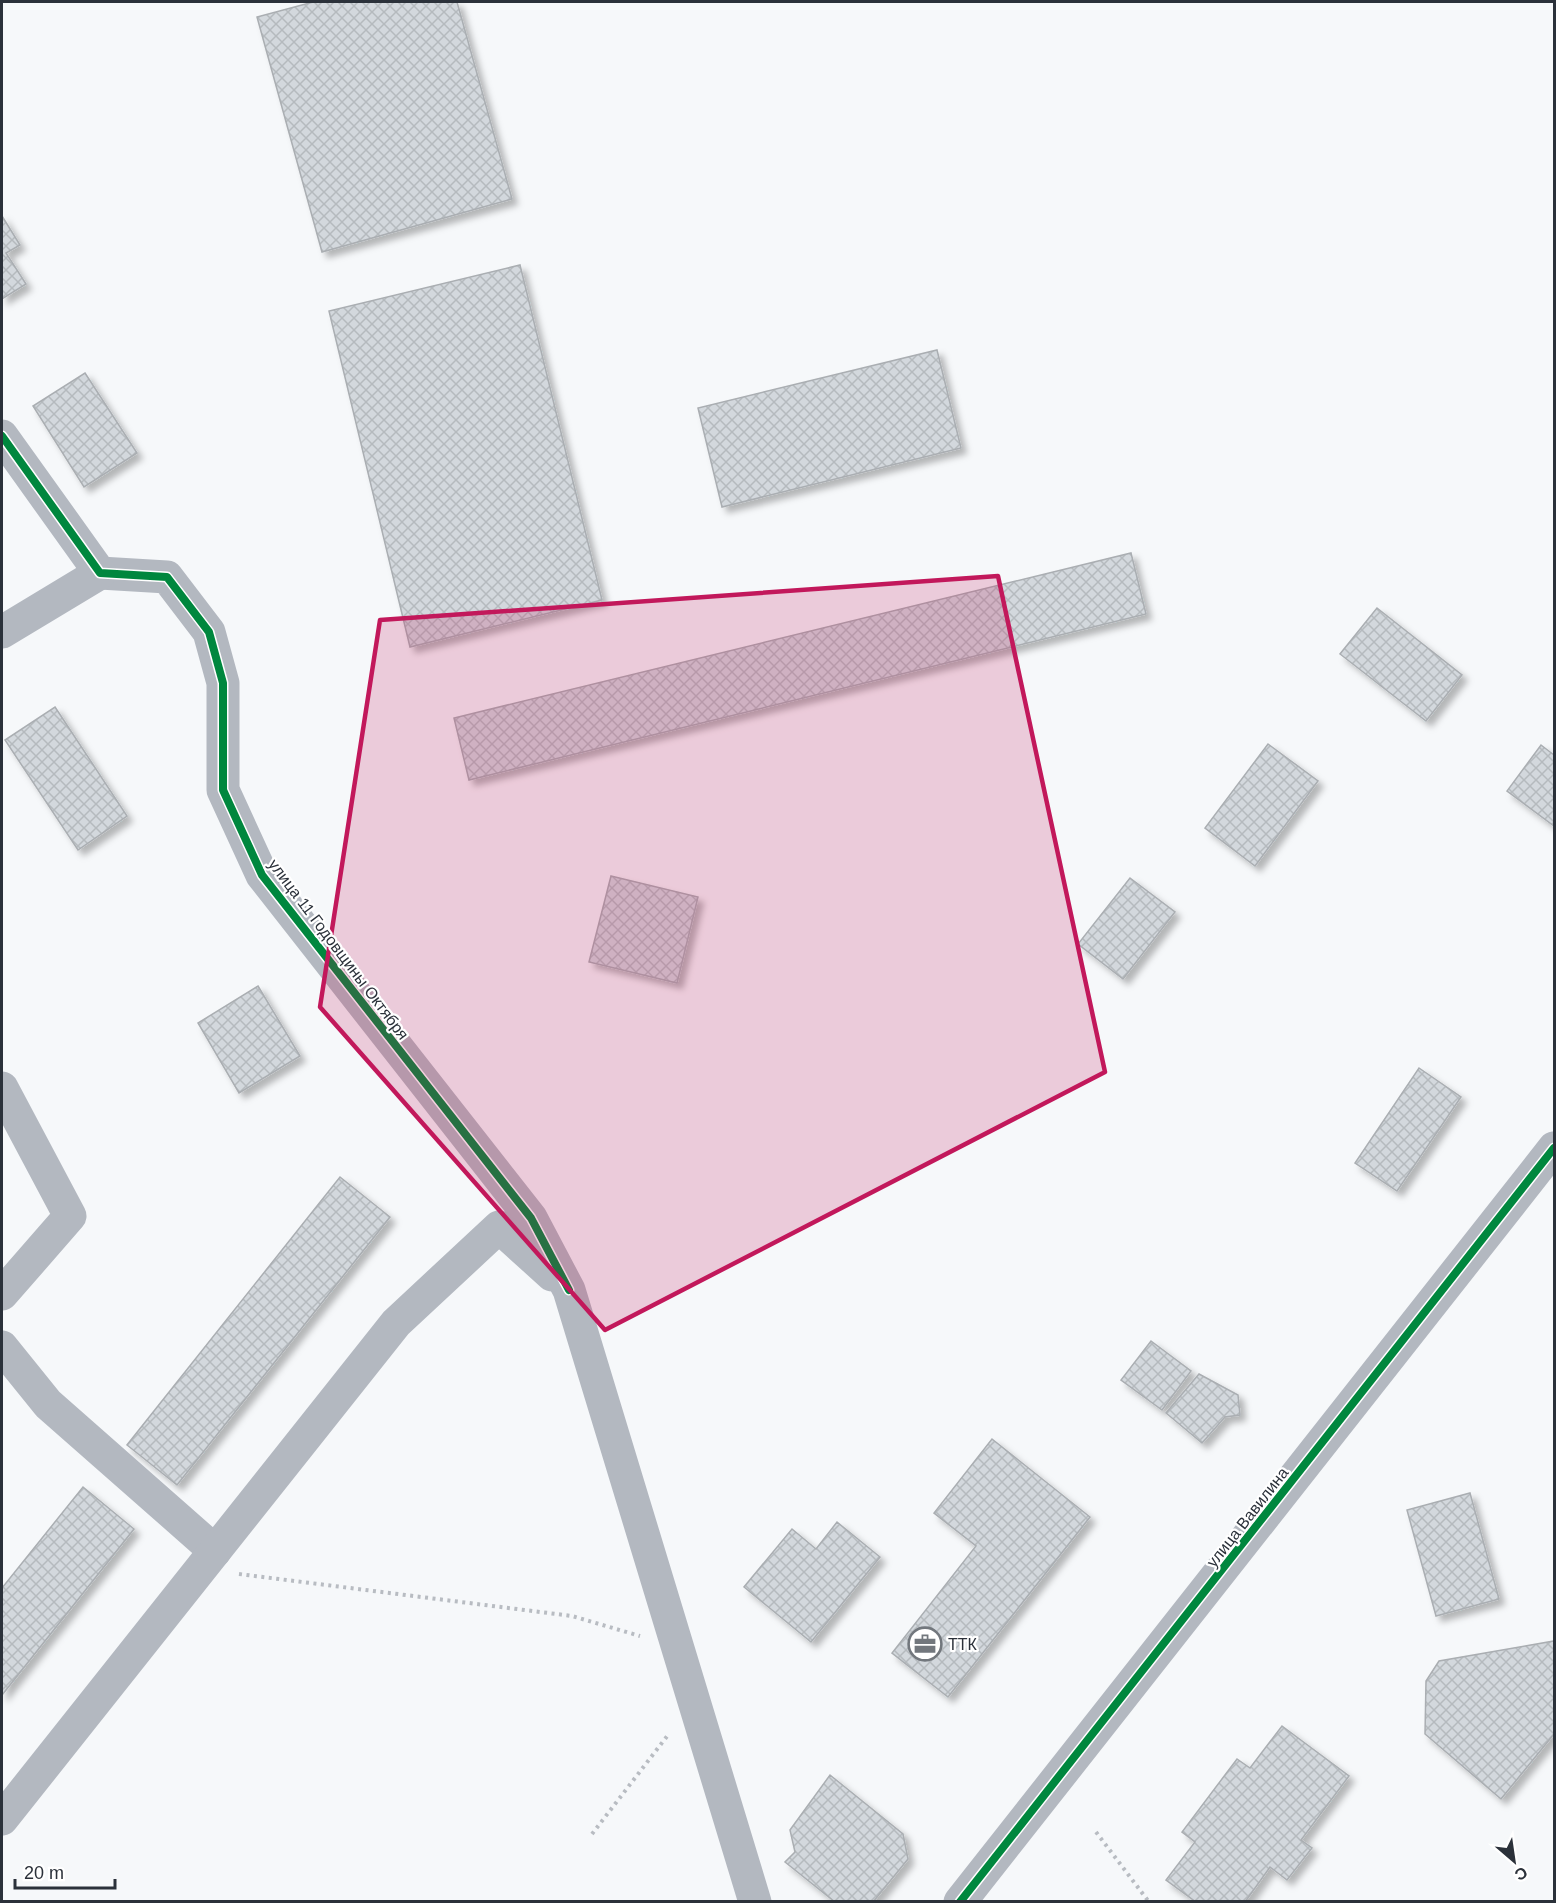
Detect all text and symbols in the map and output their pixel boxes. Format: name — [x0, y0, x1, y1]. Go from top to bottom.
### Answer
street label: улица 11 Годовщины Октября — [265, 856, 412, 1043]
street label: улица Вавилина — [1203, 1464, 1292, 1570]
office icon: ТТК — [907, 1626, 943, 1662]
place label: ТТК — [948, 1636, 978, 1653]
north arrow — [1484, 1831, 1544, 1891]
scale bar — [15, 1852, 116, 1890]
text: 20 m — [24, 1863, 64, 1883]
text: С — [1511, 1863, 1530, 1884]

